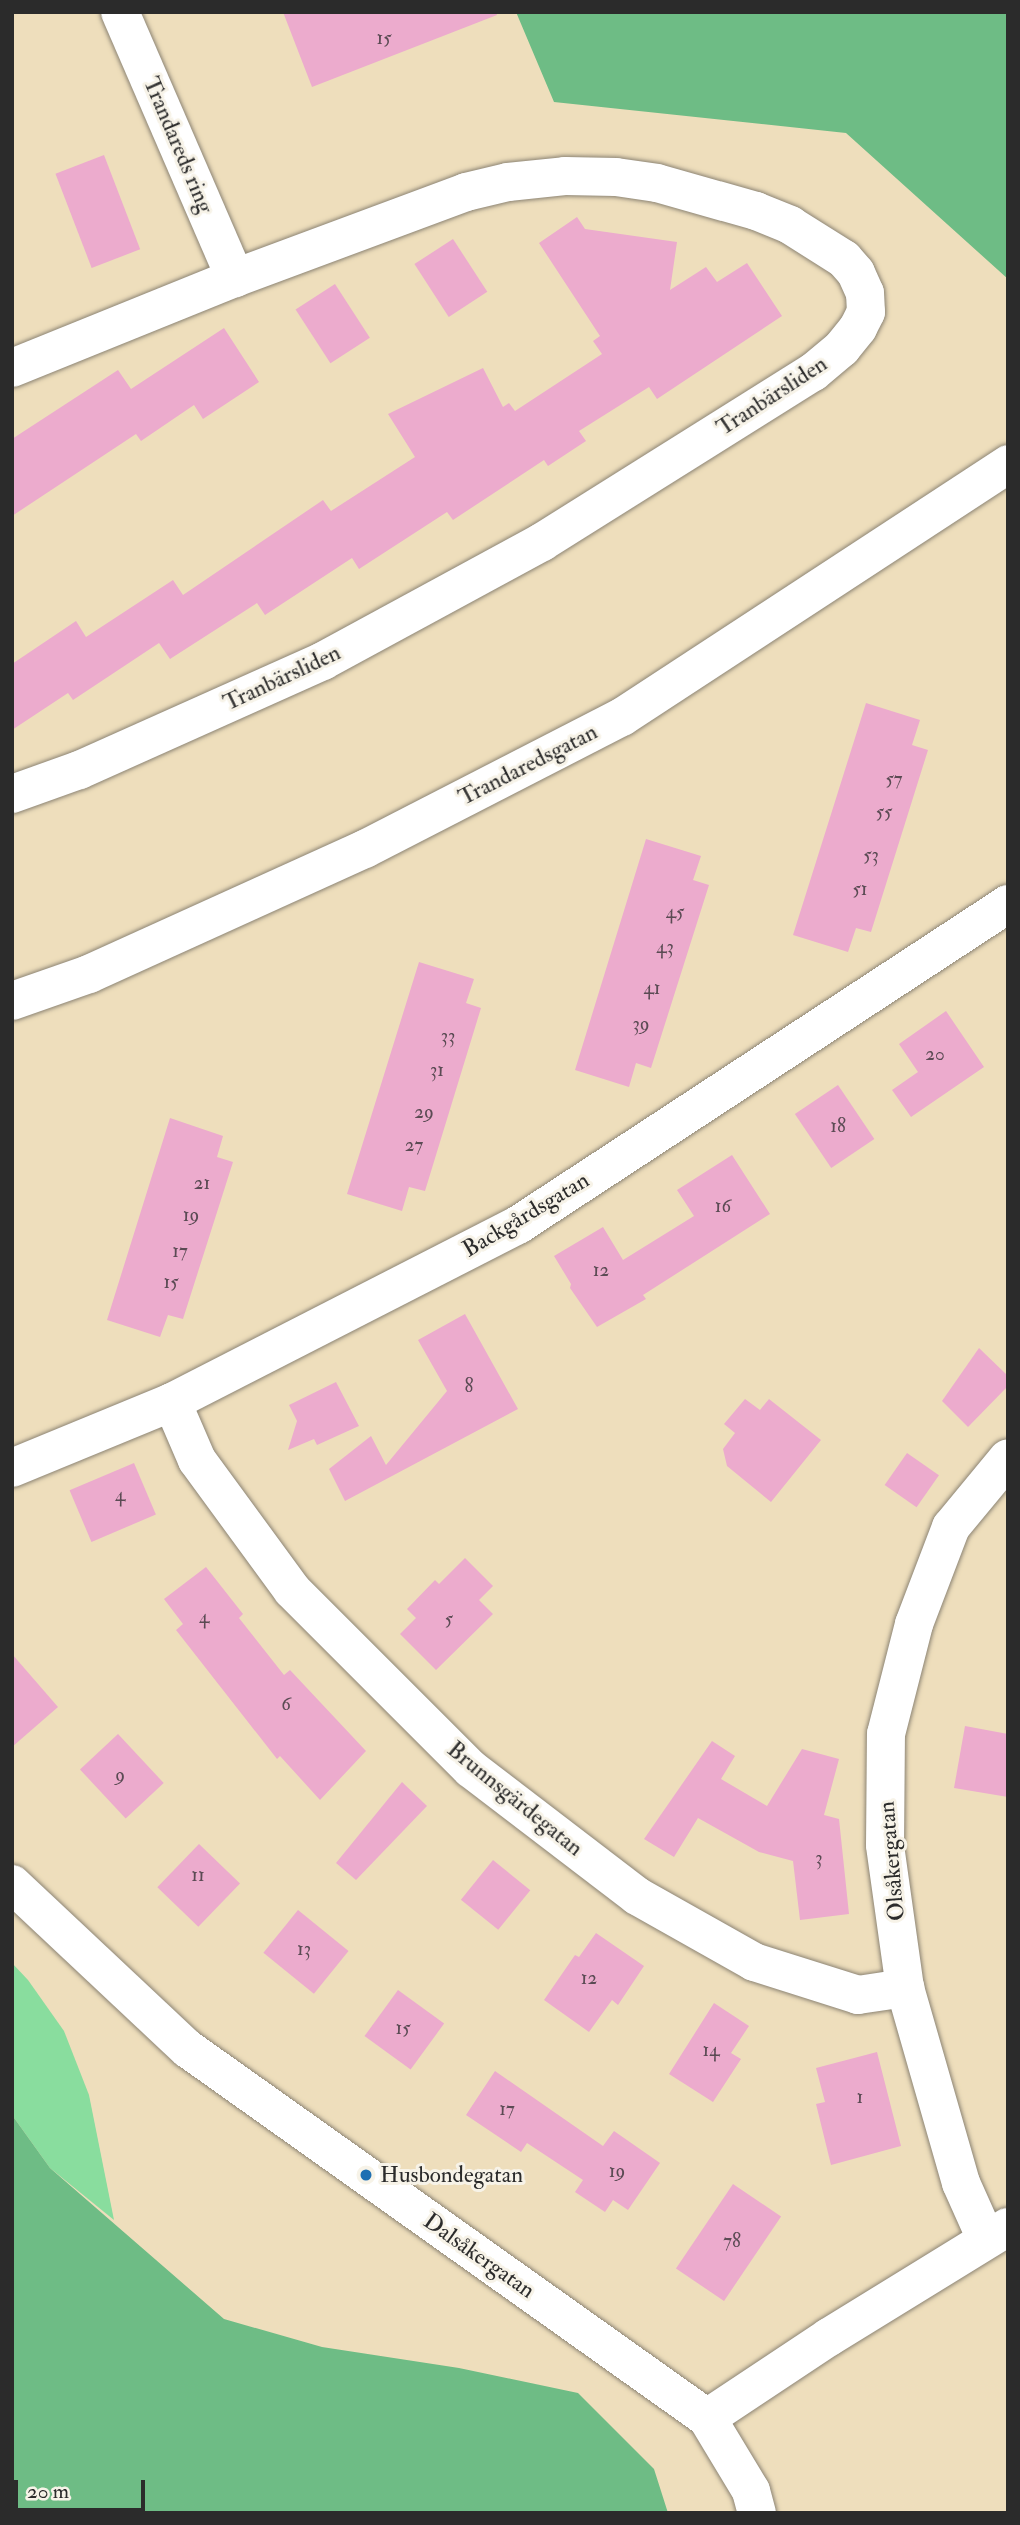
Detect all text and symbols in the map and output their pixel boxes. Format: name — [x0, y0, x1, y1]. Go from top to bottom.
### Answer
house number: 15 — [376, 28, 392, 50]
street label: Trandareds ring — [137, 73, 219, 217]
street label: Tranbärsliden — [712, 350, 832, 442]
street label: Tranbärsliden — [219, 639, 345, 717]
street label: Trandaredsgatan — [454, 718, 602, 812]
house number: 57 — [885, 769, 903, 791]
house number: 55 — [876, 802, 892, 824]
house number: 53 — [863, 845, 879, 867]
house number: 51 — [852, 879, 868, 901]
house number: 45 — [666, 902, 684, 924]
house number: 43 — [656, 937, 674, 959]
house number: 41 — [643, 978, 661, 1000]
house number: 39 — [632, 1014, 650, 1036]
house number: 33 — [441, 1026, 455, 1048]
house number: 20 — [925, 1044, 945, 1066]
house number: 31 — [430, 1060, 444, 1082]
house number: 29 — [414, 1102, 434, 1124]
house number: 18 — [830, 1116, 846, 1138]
house number: 27 — [405, 1135, 423, 1157]
street label: Backgårdsgatan — [458, 1166, 594, 1264]
house number: 21 — [194, 1173, 210, 1195]
house number: 16 — [715, 1196, 731, 1218]
house number: 19 — [183, 1205, 199, 1227]
house number: 17 — [172, 1241, 188, 1263]
house number: 12 — [593, 1260, 609, 1282]
house number: 15 — [163, 1272, 179, 1294]
house number: 8 — [465, 1376, 473, 1398]
house number: 4 — [115, 1485, 125, 1507]
house number: 4 — [199, 1607, 209, 1629]
house number: 5 — [445, 1609, 453, 1631]
house number: 6 — [281, 1694, 291, 1716]
street label: Brunnsgärdegatan — [442, 1736, 588, 1862]
house number: 9 — [115, 1765, 125, 1787]
street label: Olsåkergatan — [873, 1800, 911, 1922]
house number: 3 — [815, 1848, 823, 1870]
house number: 11 — [191, 1865, 205, 1887]
house number: 13 — [297, 1939, 311, 1961]
house number: 12 — [581, 1968, 597, 1990]
house number: 15 — [395, 2018, 411, 2040]
house number: 14 — [702, 2040, 720, 2062]
house number: 1 — [857, 2087, 863, 2109]
house number: 17 — [499, 2099, 515, 2121]
place label: Husbondegatan — [380, 2161, 523, 2189]
house number: 19 — [609, 2161, 625, 2183]
marker: Husbondegatan — [358, 2167, 374, 2183]
street label: Dalsåkergatan — [418, 2207, 540, 2305]
house number: 78 — [723, 2231, 741, 2253]
scale bar — [18, 2466, 149, 2510]
text: 20 m — [27, 2478, 69, 2505]

